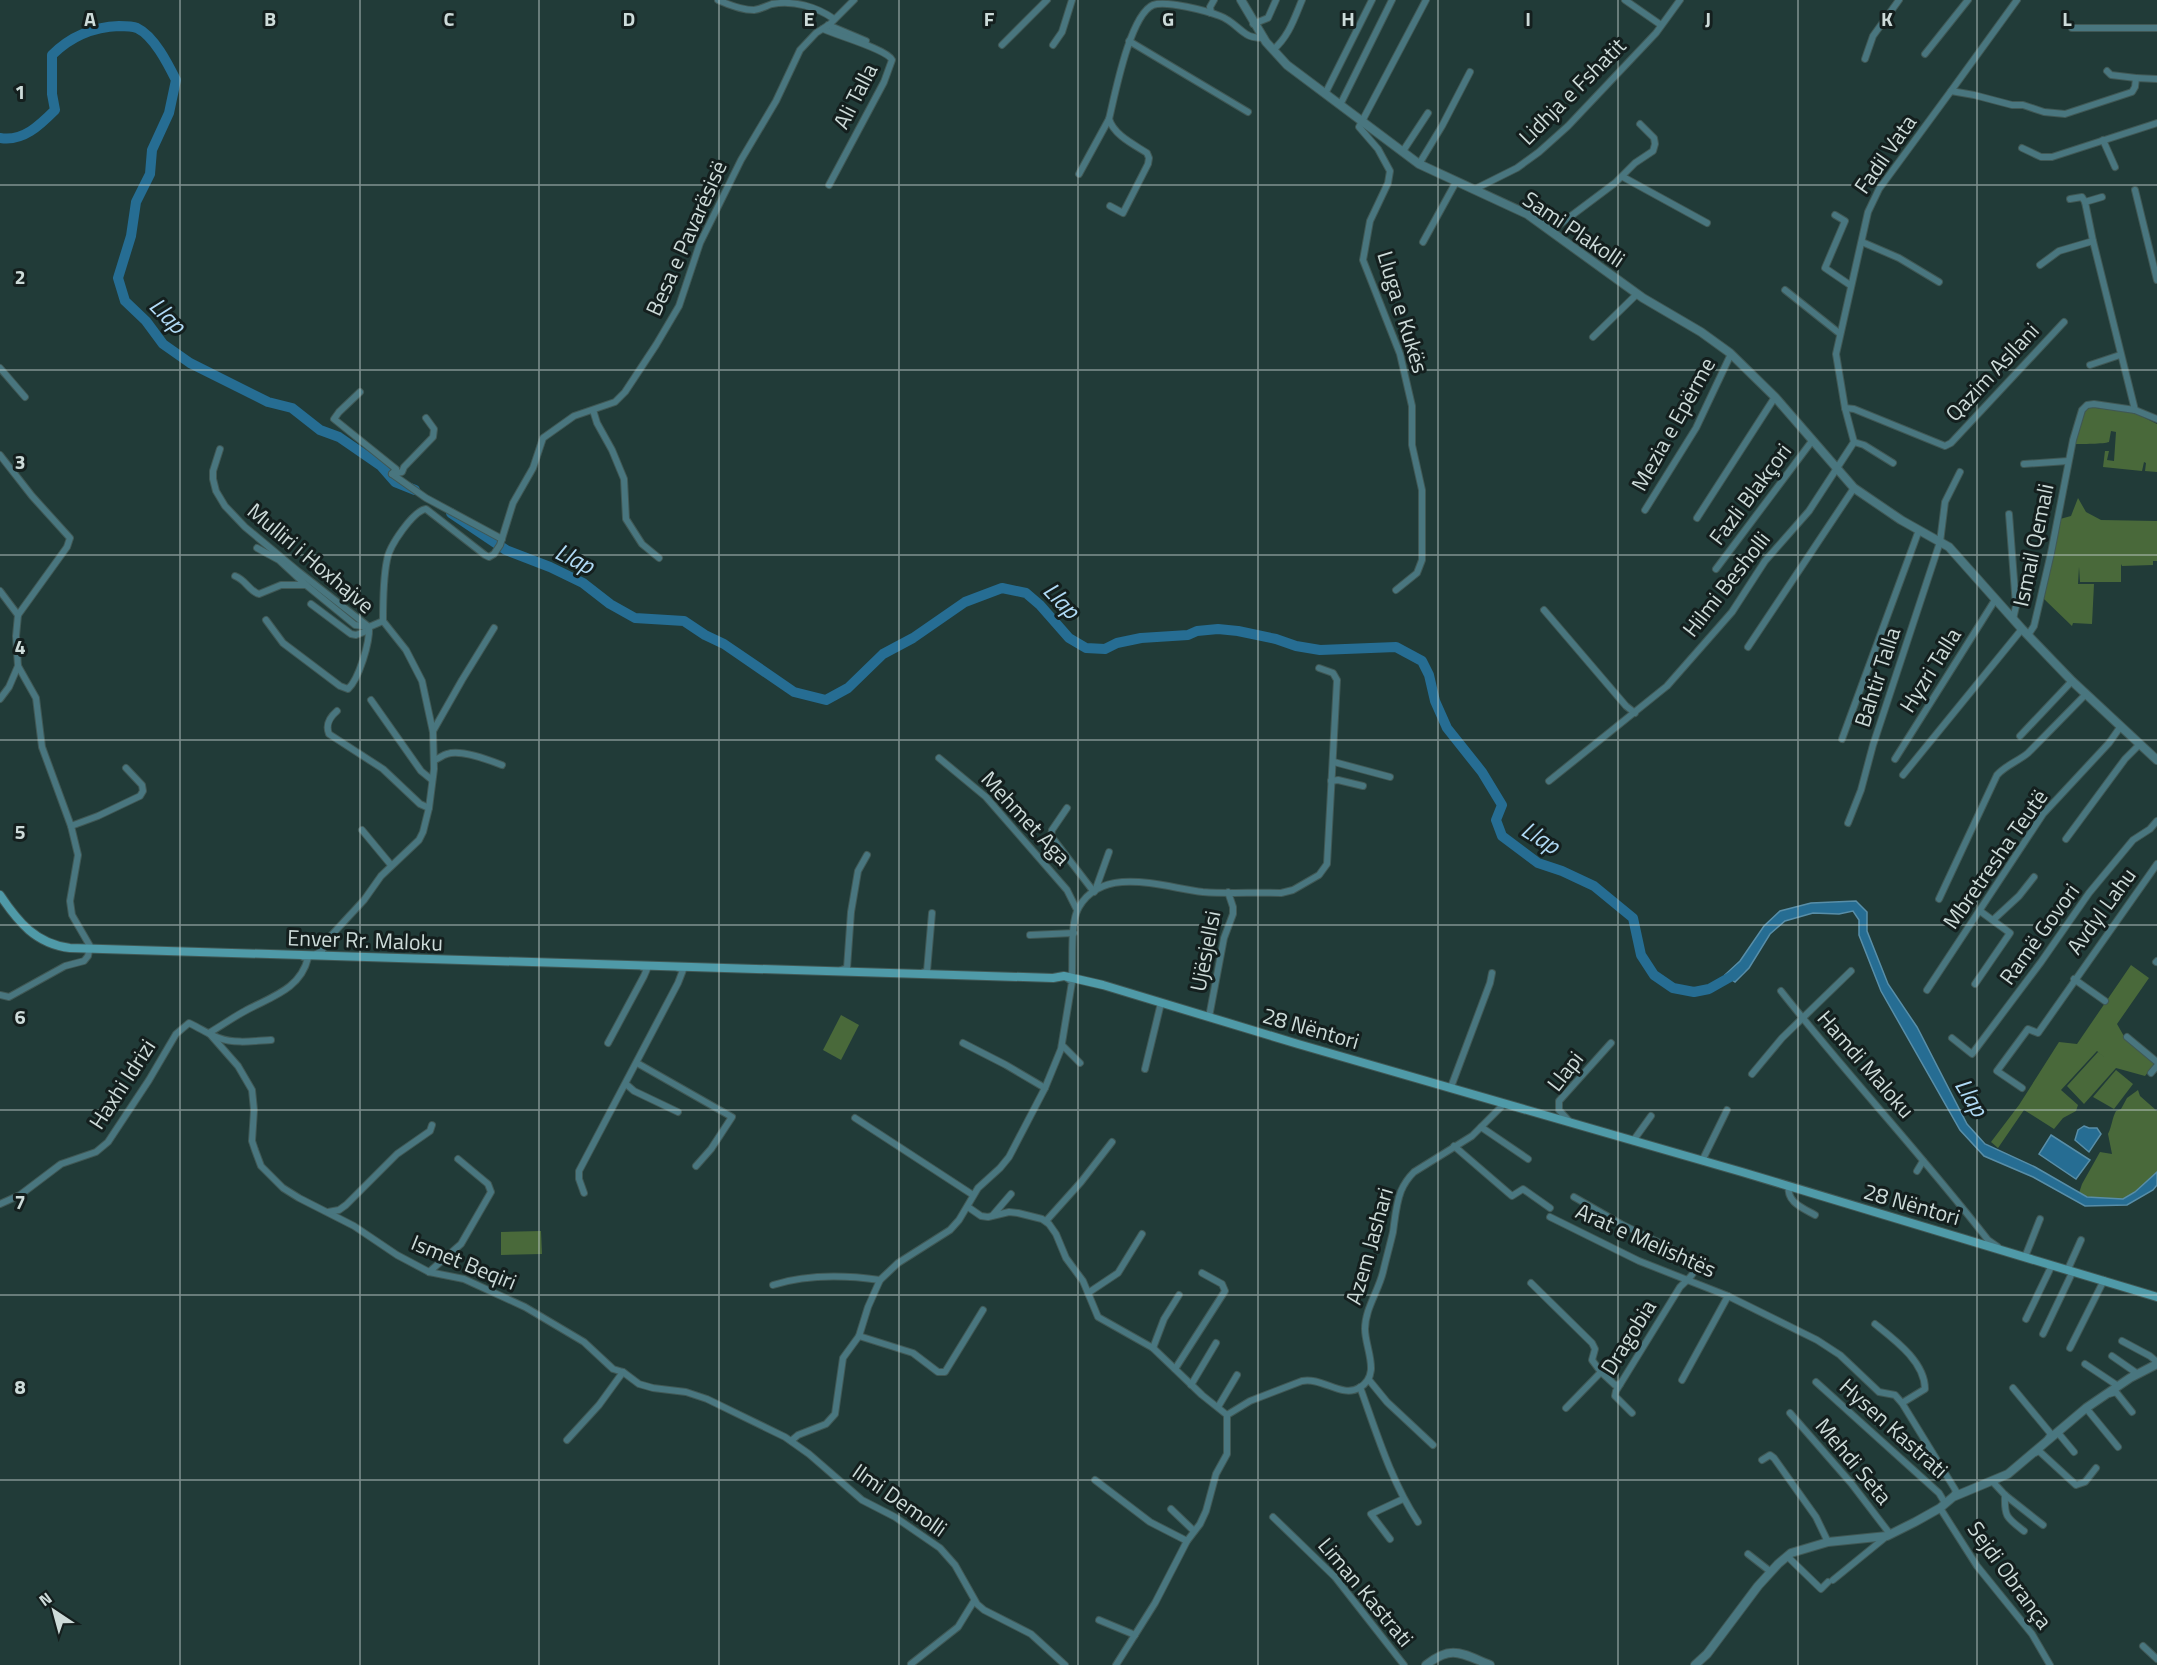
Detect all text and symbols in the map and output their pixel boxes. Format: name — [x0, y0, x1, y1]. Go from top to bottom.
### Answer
text: A — [84, 3, 96, 34]
text: B — [264, 3, 276, 34]
text: C — [444, 3, 455, 34]
text: D — [623, 3, 635, 34]
text: E — [803, 3, 815, 34]
text: F — [984, 3, 995, 34]
text: G — [1162, 3, 1174, 34]
text: H — [1341, 3, 1355, 34]
text: I — [1525, 3, 1531, 34]
text: J — [1705, 3, 1711, 34]
text: K — [1881, 3, 1893, 34]
text: L — [2062, 3, 2072, 34]
street label: Lidhja e Fshatit — [1510, 29, 1634, 153]
street label: Ali Talla — [824, 57, 886, 135]
text: 1 — [14, 76, 26, 107]
street label: Fadil Vata — [1845, 107, 1925, 201]
street label: Besa e Pavarësisë — [637, 155, 735, 321]
street label: Sami Plakolli — [1516, 182, 1632, 276]
street label: Lluga e Kukës — [1368, 247, 1438, 377]
text: 2 — [14, 261, 26, 292]
water label: Llap — [141, 288, 195, 342]
street label: Qazim Asllani — [1937, 315, 2047, 429]
street label: Mezia e Epërme — [1622, 351, 1724, 497]
street label: Fazli Blakçori — [1700, 436, 1800, 552]
text: 3 — [14, 446, 26, 477]
street label: Ismail Qemali — [2003, 480, 2063, 610]
street label: Mulliri i Hoxhajve — [240, 494, 382, 622]
street label: Hilmi Besholli — [1674, 524, 1778, 644]
water label: Llap — [549, 533, 602, 583]
water label: Llap — [1035, 573, 1089, 627]
street label: Hyzri Talla — [1891, 621, 1969, 719]
street label: Bahtir Talla — [1845, 623, 1909, 731]
text: 4 — [14, 631, 26, 662]
street label: Mehmet Aga — [973, 763, 1079, 873]
street label: Mbretresha Teutë — [1934, 782, 2056, 936]
water label: Llap — [1515, 811, 1568, 863]
text: 5 — [14, 816, 26, 847]
street label: Avdyl Lahu — [2058, 860, 2144, 962]
street label: Ramë Govori — [1990, 876, 2088, 992]
street label: Ujësjellsi — [1181, 908, 1229, 994]
street label: Enver Rr. Maloku — [287, 920, 443, 960]
street label: 28 Nëntori — [1259, 998, 1363, 1058]
text: 6 — [14, 1001, 26, 1032]
street label: Hamdi Maloku — [1809, 1002, 1923, 1126]
street label: Haxhi Idrizi — [80, 1032, 164, 1136]
street label: Llapi — [1538, 1044, 1592, 1098]
water label: Llap — [1946, 1071, 1998, 1124]
street label: 28 Nëntori — [1860, 1174, 1964, 1234]
street label: Azem Jashari — [1336, 1184, 1402, 1308]
text: 7 — [14, 1186, 26, 1217]
street label: Arat e Melishtës — [1570, 1194, 1722, 1286]
street label: Ismet Beqiri — [406, 1225, 522, 1299]
street label: Dragobia — [1592, 1293, 1664, 1381]
street label: Hysen Kastrati — [1832, 1370, 1956, 1486]
text: 8 — [14, 1371, 26, 1402]
street label: Mehdi Seta — [1807, 1410, 1901, 1512]
street label: Ilmi Demolli — [846, 1455, 954, 1545]
street label: Sejdi Obrança — [1959, 1514, 2061, 1636]
street label: Liman Kastrati — [1310, 1530, 1422, 1654]
north arrow — [24, 1581, 84, 1641]
text: N — [34, 1586, 57, 1612]

